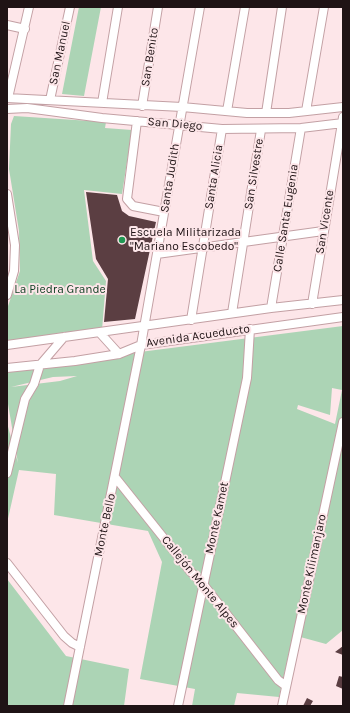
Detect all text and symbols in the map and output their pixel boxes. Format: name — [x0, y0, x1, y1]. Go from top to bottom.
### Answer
street label: San Manuel — [46, 20, 74, 86]
street label: San Benito — [138, 27, 162, 87]
street label: San Diego — [147, 114, 203, 134]
street label: San Silvestre — [241, 137, 267, 211]
street label: Santa Judith — [157, 142, 183, 214]
street label: Santa Alicia — [202, 144, 226, 210]
street label: Calle Santa Eugenia — [270, 163, 302, 273]
street label: San Vicente — [313, 189, 337, 255]
place label: Escuela Militarizada "Mariano Escobedo" — [130, 226, 241, 254]
marker: Escuela Militarizada "Mariano Escobedo" — [117, 235, 127, 245]
park label: La Piedra Grande — [14, 283, 106, 297]
street label: Avenida Acueducto — [145, 322, 251, 350]
street label: Monte Kamet — [202, 481, 232, 555]
street label: Monte Bello — [91, 492, 119, 558]
street label: Monte Kilimanjaro — [294, 513, 330, 615]
street label: Callejón Monte Alpes — [158, 533, 242, 631]

